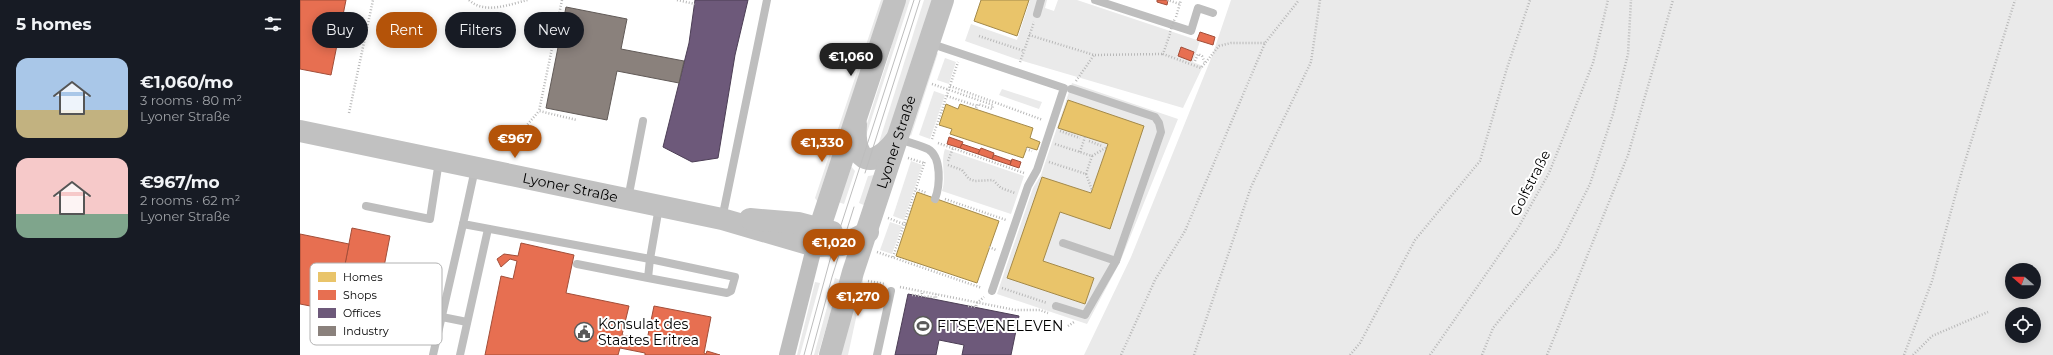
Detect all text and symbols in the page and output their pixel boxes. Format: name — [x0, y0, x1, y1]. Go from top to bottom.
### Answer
chip: Buy — [312, 12, 368, 48]
chip: Rent — [376, 12, 437, 48]
chip: Filters — [445, 12, 516, 48]
chip: New — [524, 12, 584, 48]
icon: filters — [262, 13, 284, 35]
text: 5 homes — [16, 14, 92, 34]
pin: €1,060 — [818, 43, 884, 77]
text: €1,060 — [829, 48, 873, 64]
text: €1,060/mo — [140, 72, 233, 92]
icon: home — [48, 74, 96, 122]
text: 3 rooms · 80 m² — [140, 92, 242, 108]
street label: Lyoner Straße — [872, 93, 920, 191]
text: Lyoner Straße — [140, 108, 230, 124]
pin: €967 — [491, 125, 539, 159]
pin: €1,330 — [789, 129, 855, 163]
text: €967 — [498, 130, 533, 146]
text: €1,330 — [800, 134, 844, 150]
street label: Golfstraße — [1506, 147, 1554, 219]
street label: Lyoner Straße — [521, 169, 620, 206]
text: €967/mo — [140, 172, 220, 192]
icon: home — [48, 174, 96, 222]
text: 2 rooms · 62 m² — [140, 192, 240, 208]
text: Lyoner Straße — [140, 208, 230, 224]
pin: €1,020 — [801, 229, 867, 263]
text: €1,020 — [812, 234, 856, 250]
legend — [310, 263, 442, 345]
north arrow — [2005, 263, 2041, 299]
map controls — [2005, 263, 2041, 343]
text: Homes — [343, 270, 383, 284]
pin: €1,270 — [825, 283, 891, 317]
text: Shops — [343, 288, 378, 302]
text: €1,270 — [836, 288, 880, 304]
text: Offices — [343, 306, 381, 320]
button: locate — [2005, 307, 2041, 343]
place label: Konsulat des Staates Eritrea — [598, 315, 699, 349]
sports icon: FITSEVENELEVEN — [912, 315, 934, 337]
place label: FITSEVENELEVEN — [937, 317, 1063, 335]
public building icon: Konsulat des Staates Eritrea — [573, 321, 595, 343]
text: Industry — [343, 324, 389, 338]

